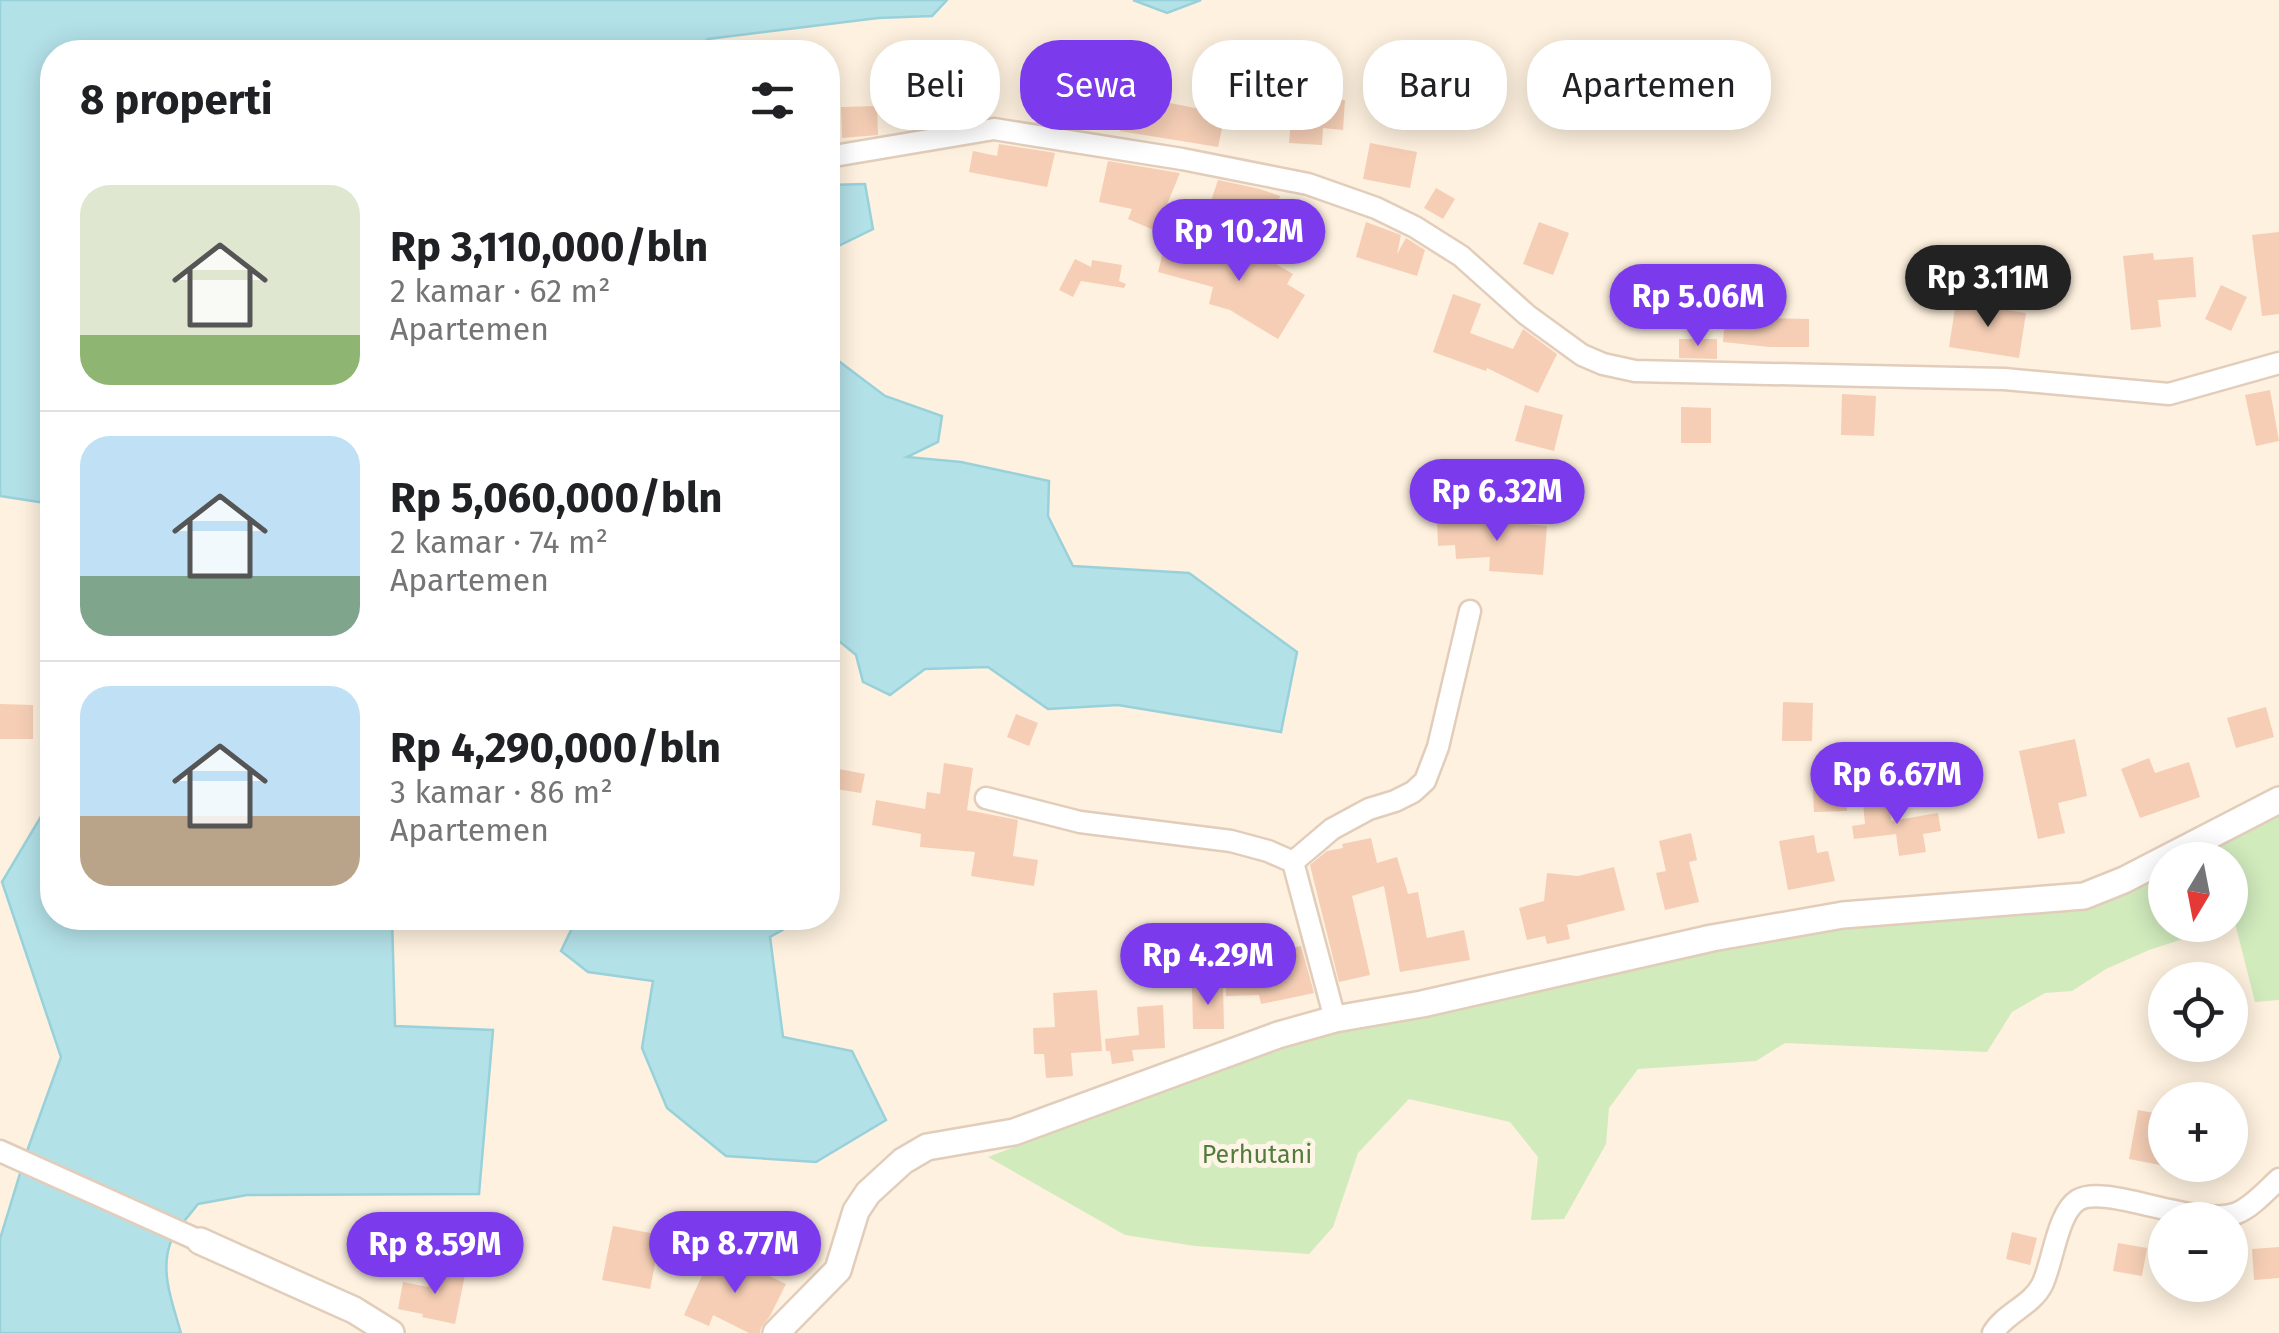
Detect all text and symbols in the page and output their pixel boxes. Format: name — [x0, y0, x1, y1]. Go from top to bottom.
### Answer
chip: Beli — [870, 40, 1000, 130]
chip: Sewa — [1020, 40, 1172, 130]
chip: Filter — [1192, 40, 1343, 130]
chip: Baru — [1363, 40, 1507, 130]
chip: Apartemen — [1527, 40, 1771, 130]
icon: filters — [745, 73, 800, 128]
text: 8 properti — [80, 75, 273, 125]
pin: Rp 10.2M — [1136, 199, 1342, 284]
text: Rp 10.2M — [1174, 212, 1304, 250]
text: Rp 3,110,000/bln — [390, 222, 708, 272]
icon: home — [160, 225, 280, 345]
pin: Rp 3.11M — [1885, 245, 2091, 330]
text: Rp 3.11M — [1927, 258, 2049, 296]
pin: Rp 5.06M — [1595, 264, 1801, 349]
text: 2 kamar · 62 m² — [390, 272, 611, 310]
text: Rp 5.06M — [1632, 277, 1764, 315]
text: Apartemen — [390, 310, 549, 348]
pin: Rp 6.32M — [1394, 459, 1600, 544]
text: Rp 6.32M — [1432, 472, 1562, 510]
text: Rp 5,060,000/bln — [390, 473, 723, 523]
icon: home — [160, 476, 280, 596]
text: 2 kamar · 74 m² — [390, 523, 608, 561]
text: Apartemen — [390, 561, 549, 599]
text: Rp 4,290,000/bln — [390, 723, 721, 773]
icon: home — [160, 726, 280, 846]
pin: Rp 6.67M — [1794, 742, 2000, 827]
text: Rp 6.67M — [1832, 755, 1962, 793]
text: 3 kamar · 86 m² — [390, 773, 613, 811]
text: Apartemen — [390, 811, 549, 849]
north arrow — [2148, 842, 2248, 942]
map controls — [2148, 842, 2248, 1302]
pin: Rp 4.29M — [1105, 923, 1311, 1008]
text: Rp 4.29M — [1142, 936, 1274, 974]
button: locate — [2148, 962, 2248, 1062]
button: + — [2148, 1082, 2248, 1182]
park label: Perhutani — [1202, 1140, 1312, 1170]
button: − — [2148, 1202, 2248, 1302]
pin: Rp 8.77M — [632, 1211, 838, 1296]
pin: Rp 8.59M — [332, 1212, 538, 1297]
text: Rp 8.77M — [671, 1224, 799, 1262]
text: Rp 8.59M — [369, 1225, 501, 1263]

